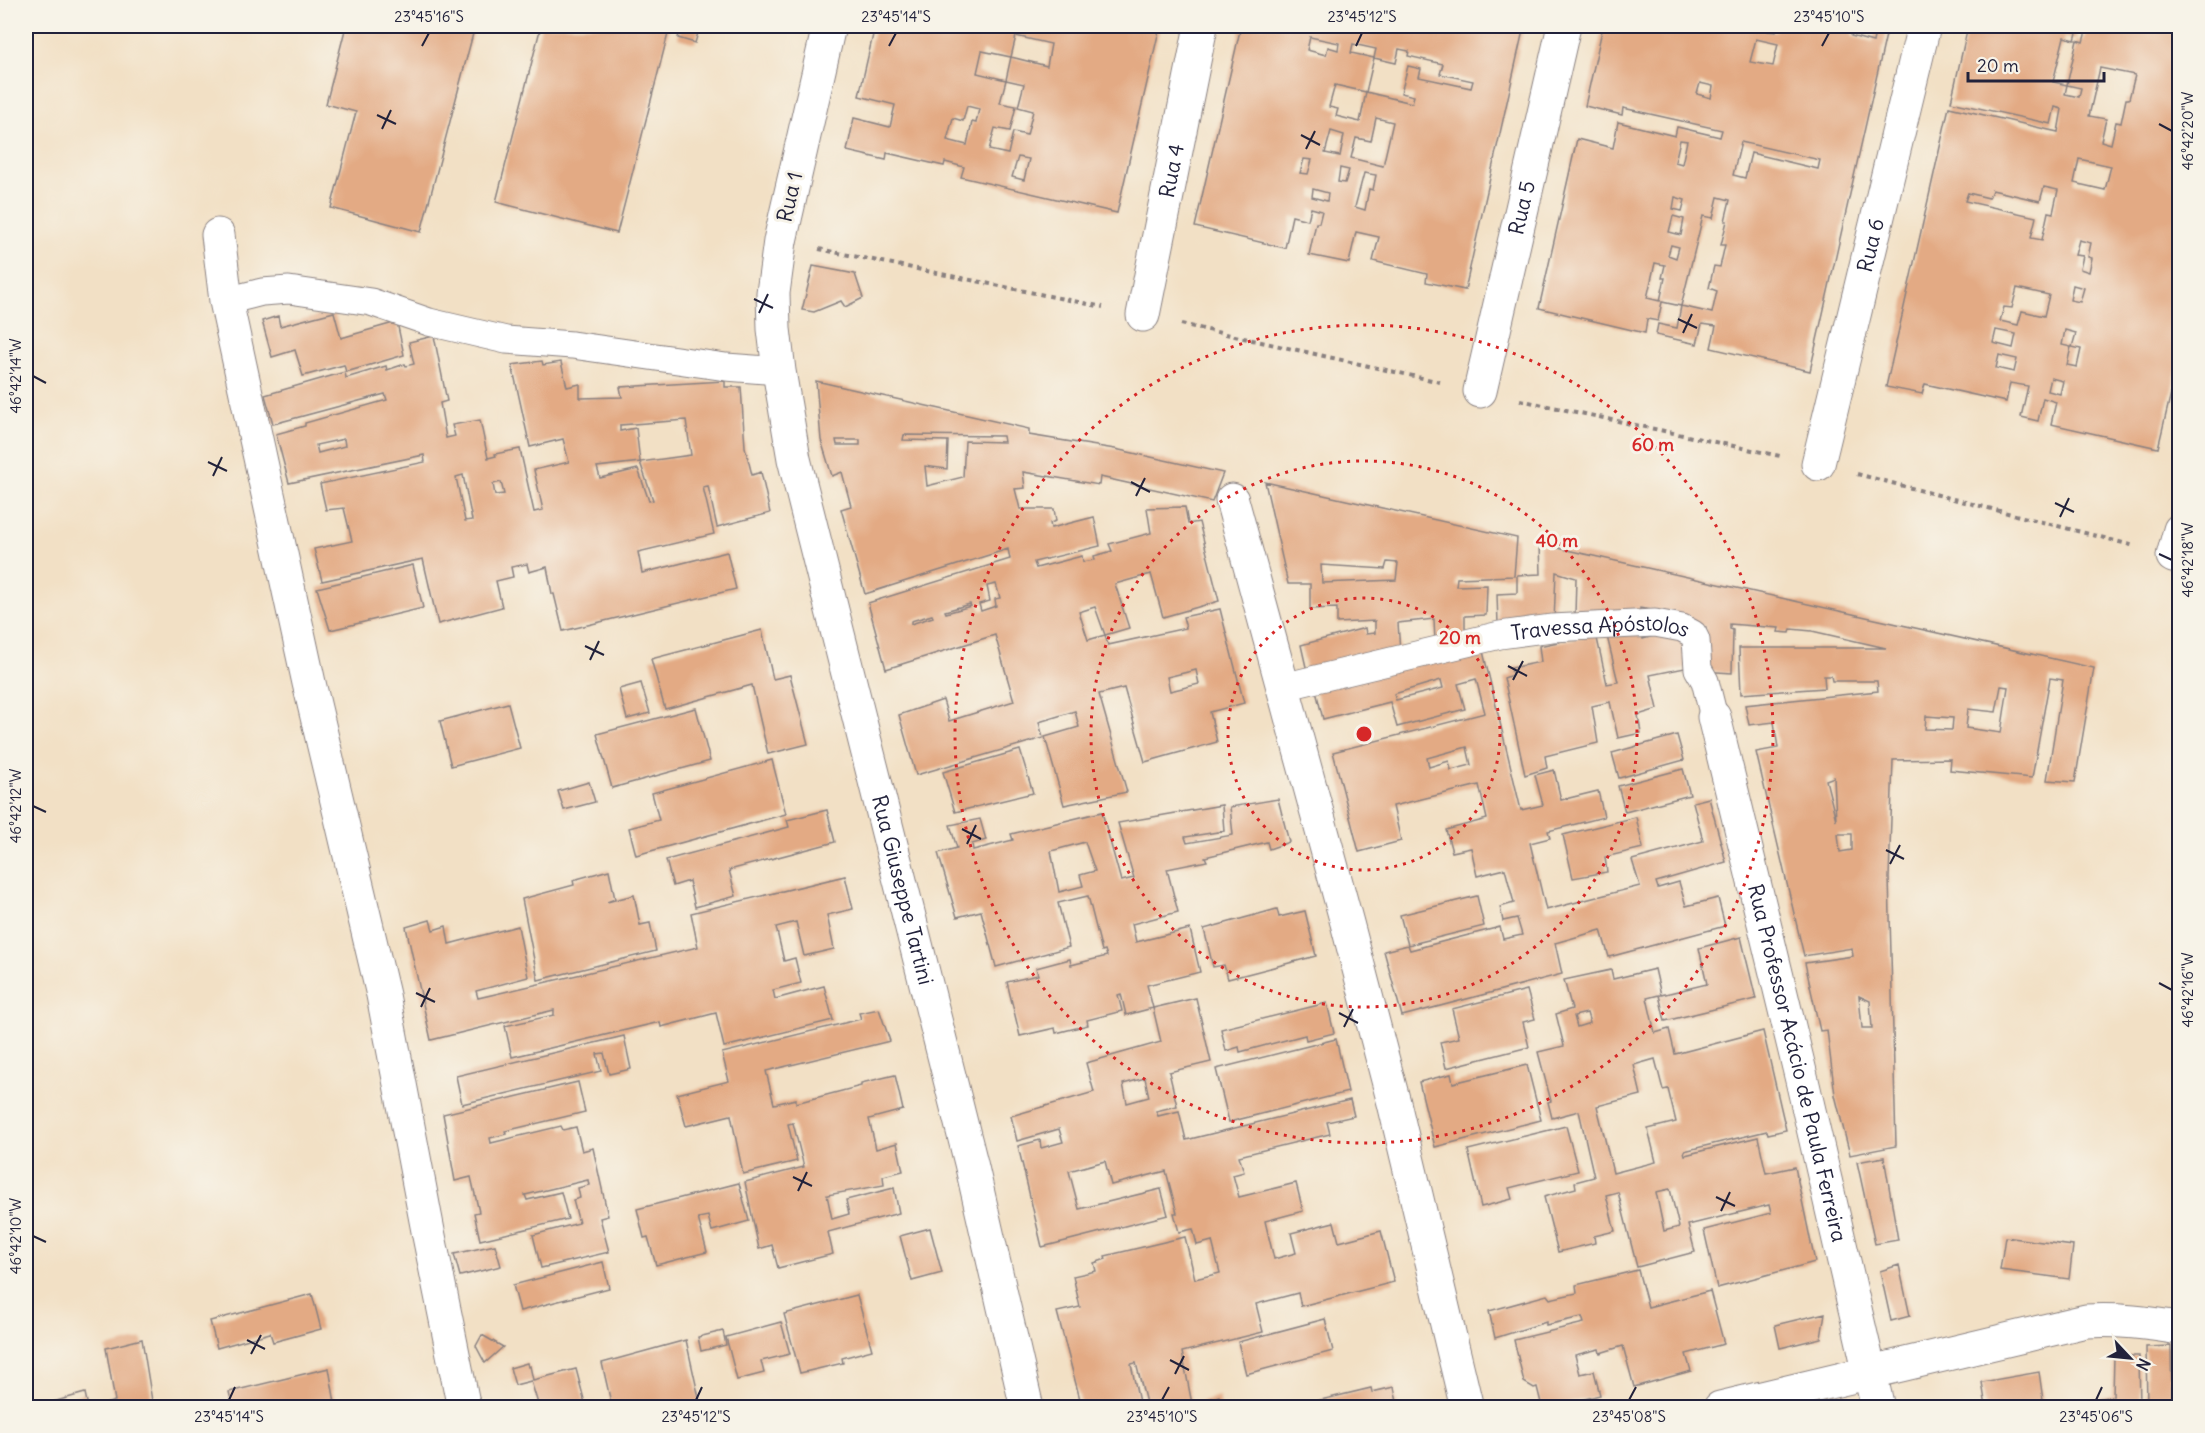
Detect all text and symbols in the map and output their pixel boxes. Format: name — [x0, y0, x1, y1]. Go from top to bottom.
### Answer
text: 23°45'16"S — [394, 7, 464, 26]
text: 23°45'14"S — [861, 7, 931, 26]
text: 23°45'12"S — [1327, 7, 1397, 26]
text: 23°45'10"S — [1794, 7, 1864, 26]
scale bar — [1968, 45, 2104, 83]
text: 20 m — [1977, 54, 2019, 77]
text: 46°42'20"W — [2178, 91, 2197, 170]
street label: Rua 4 — [1153, 141, 1190, 200]
street label: Rua 1 — [771, 169, 808, 225]
street label: Rua 5 — [1502, 178, 1541, 237]
street label: Rua 6 — [1851, 216, 1890, 275]
text: 46°42'14"W — [6, 338, 25, 414]
text: 60 m — [1632, 433, 1674, 456]
text: 46°42'18"W — [2178, 522, 2197, 598]
text: 40 m — [1536, 529, 1578, 552]
street label: Travessa Apóstolos — [1509, 609, 1695, 646]
text: 20 m — [1439, 626, 1481, 649]
centre of rings — [1354, 724, 1374, 744]
text: 46°42'12"W — [6, 768, 25, 843]
street label: Rua Giuseppe Tartini — [866, 792, 940, 988]
street label: Rua Professor Acácio de Paula Ferreira — [1742, 881, 1853, 1245]
text: 46°42'16"W — [2178, 952, 2197, 1028]
text: 46°42'10"W — [6, 1197, 25, 1274]
north arrow — [2100, 1328, 2160, 1388]
text: N — [2132, 1355, 2155, 1374]
text: 23°45'14"S — [194, 1407, 264, 1426]
text: 23°45'12"S — [661, 1407, 731, 1426]
text: 23°45'10"S — [1127, 1407, 1197, 1426]
text: 23°45'08"S — [1592, 1407, 1666, 1426]
text: 23°45'06"S — [2059, 1407, 2133, 1426]

